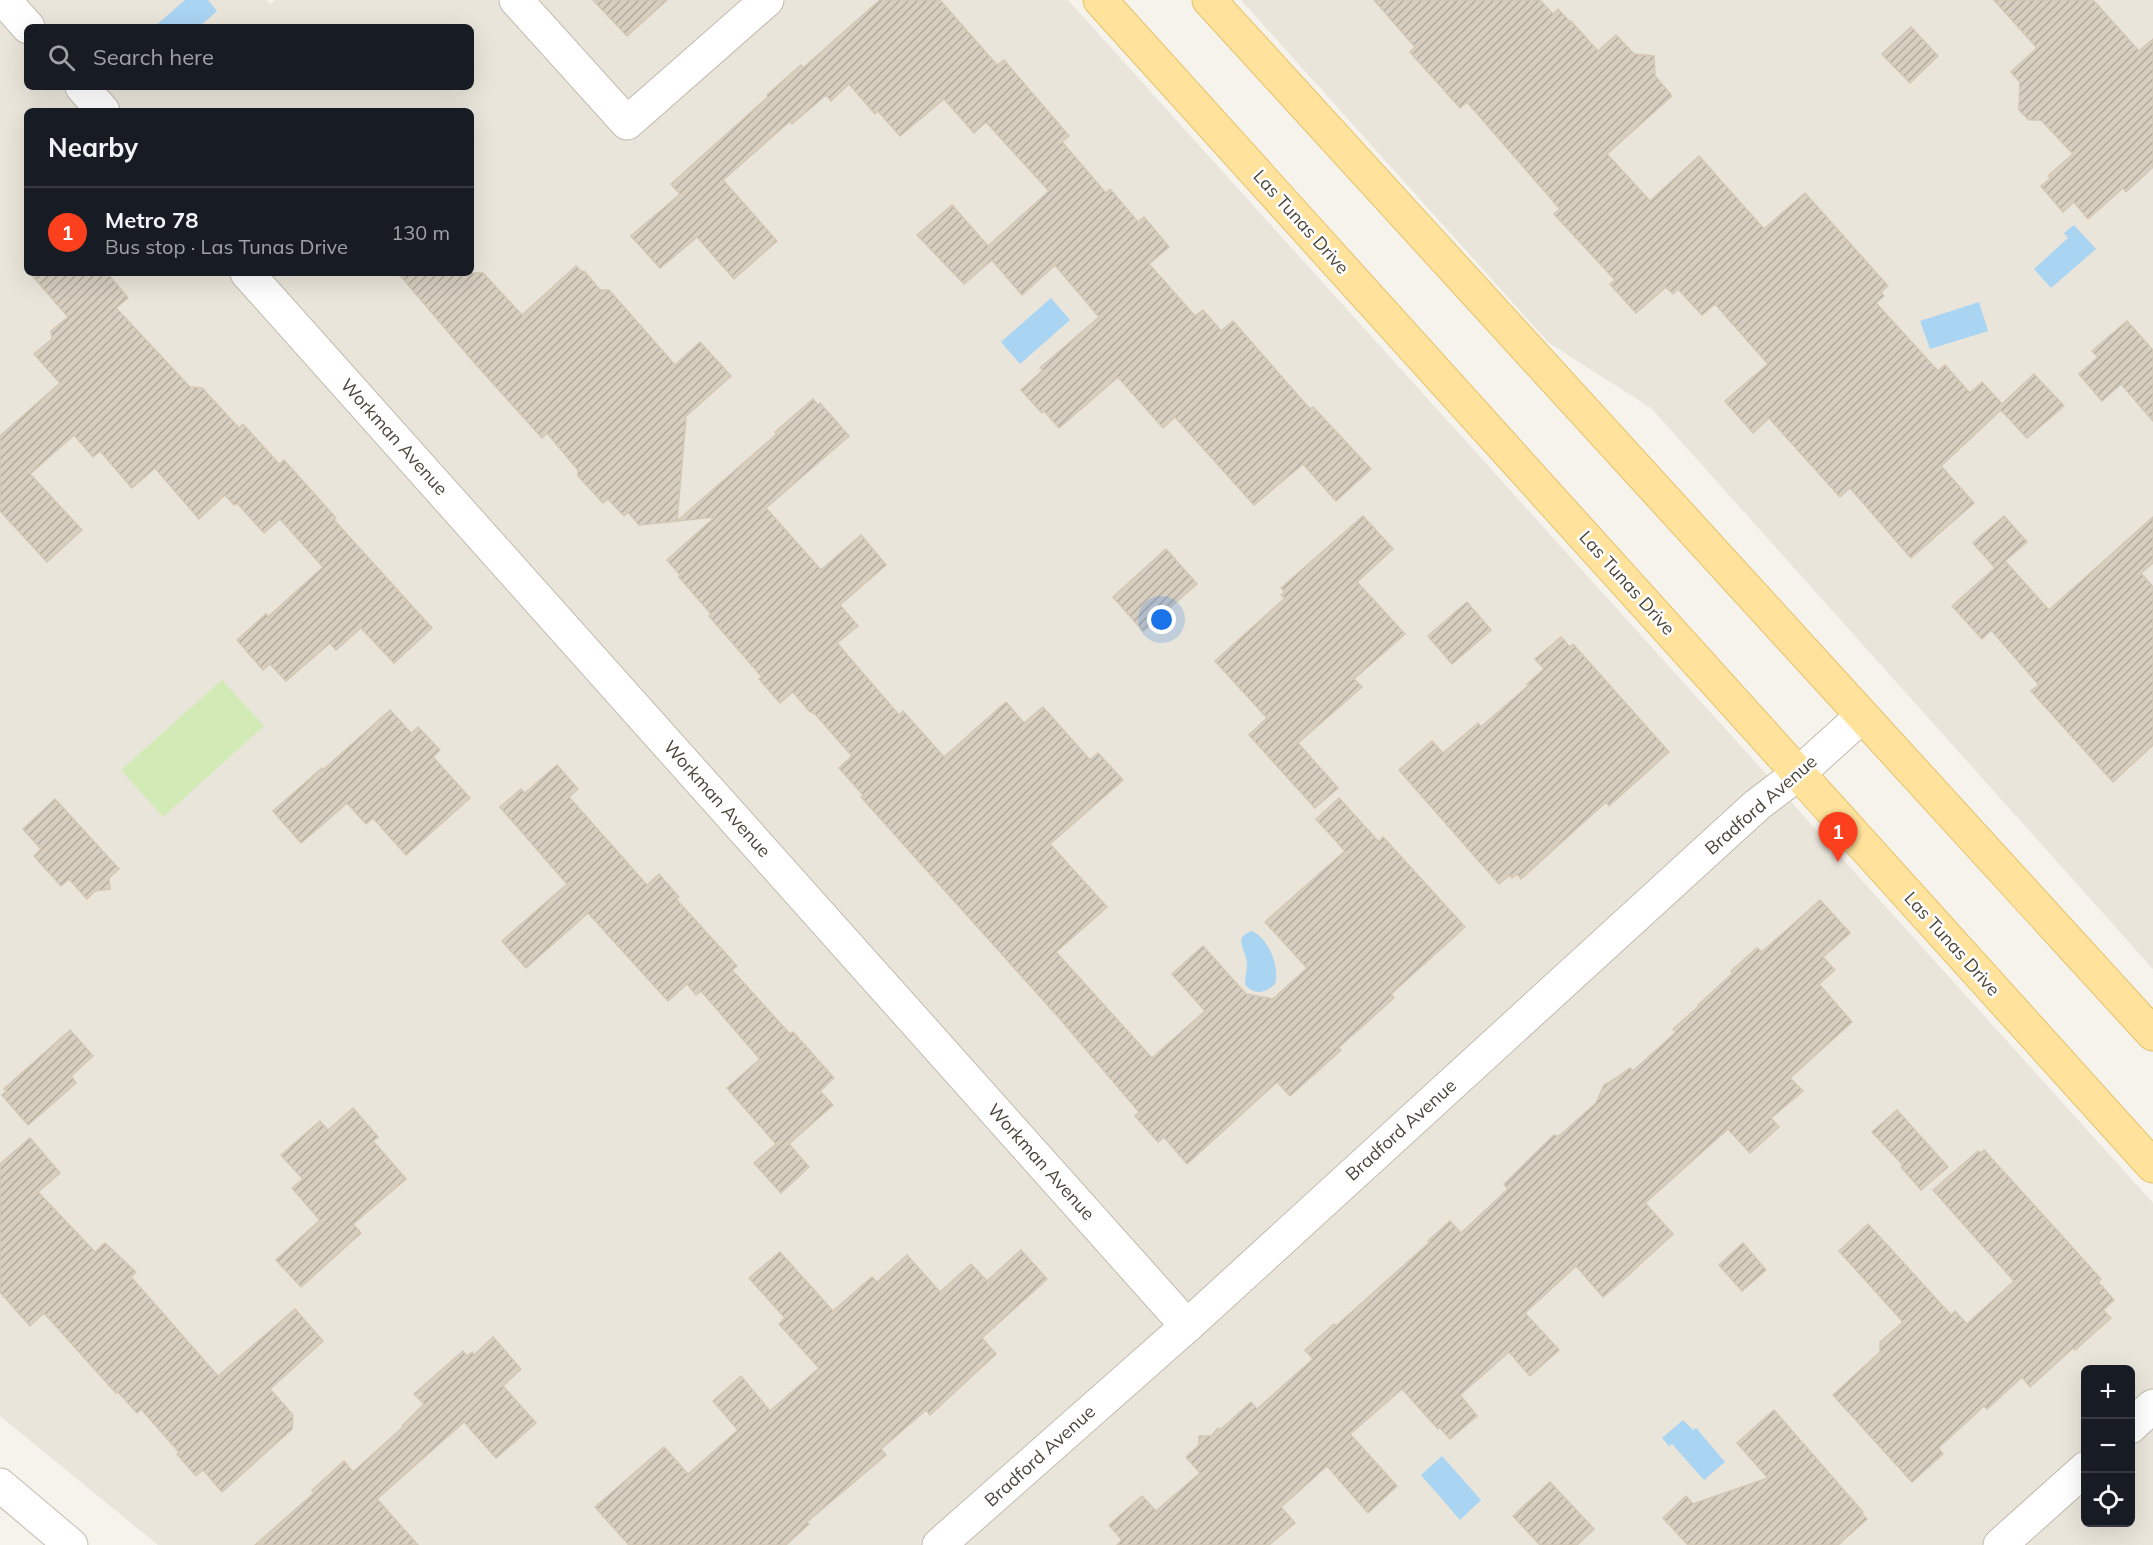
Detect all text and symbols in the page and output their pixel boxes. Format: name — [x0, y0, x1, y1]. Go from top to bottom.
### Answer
search box — [24, 24, 474, 90]
icon: search — [45, 41, 78, 74]
text: Search here — [93, 43, 214, 71]
text: Nearby — [48, 131, 138, 164]
street label: Las Tunas Drive — [1248, 165, 1354, 279]
text: Metro 78 — [105, 206, 198, 234]
text: 1 — [62, 220, 74, 245]
text: 130 m — [391, 220, 450, 245]
text: Bus stop · Las Tunas Drive — [105, 234, 348, 259]
street label: Workman Avenue — [336, 373, 453, 500]
street label: Las Tunas Drive — [1574, 526, 1680, 640]
your location — [1147, 605, 1176, 634]
street label: Workman Avenue — [659, 735, 776, 862]
street label: Bradford Avenue — [1700, 750, 1821, 860]
pin: 1 — [1818, 812, 1858, 862]
street label: Las Tunas Drive — [1899, 887, 2005, 1001]
street label: Bradford Avenue — [1341, 1074, 1461, 1185]
street label: Workman Avenue — [983, 1098, 1100, 1225]
map controls — [2081, 1365, 2135, 1527]
button: + — [2081, 1365, 2135, 1419]
street label: Bradford Avenue — [980, 1400, 1100, 1511]
button: − — [2081, 1419, 2135, 1473]
button: locate — [2081, 1473, 2135, 1527]

